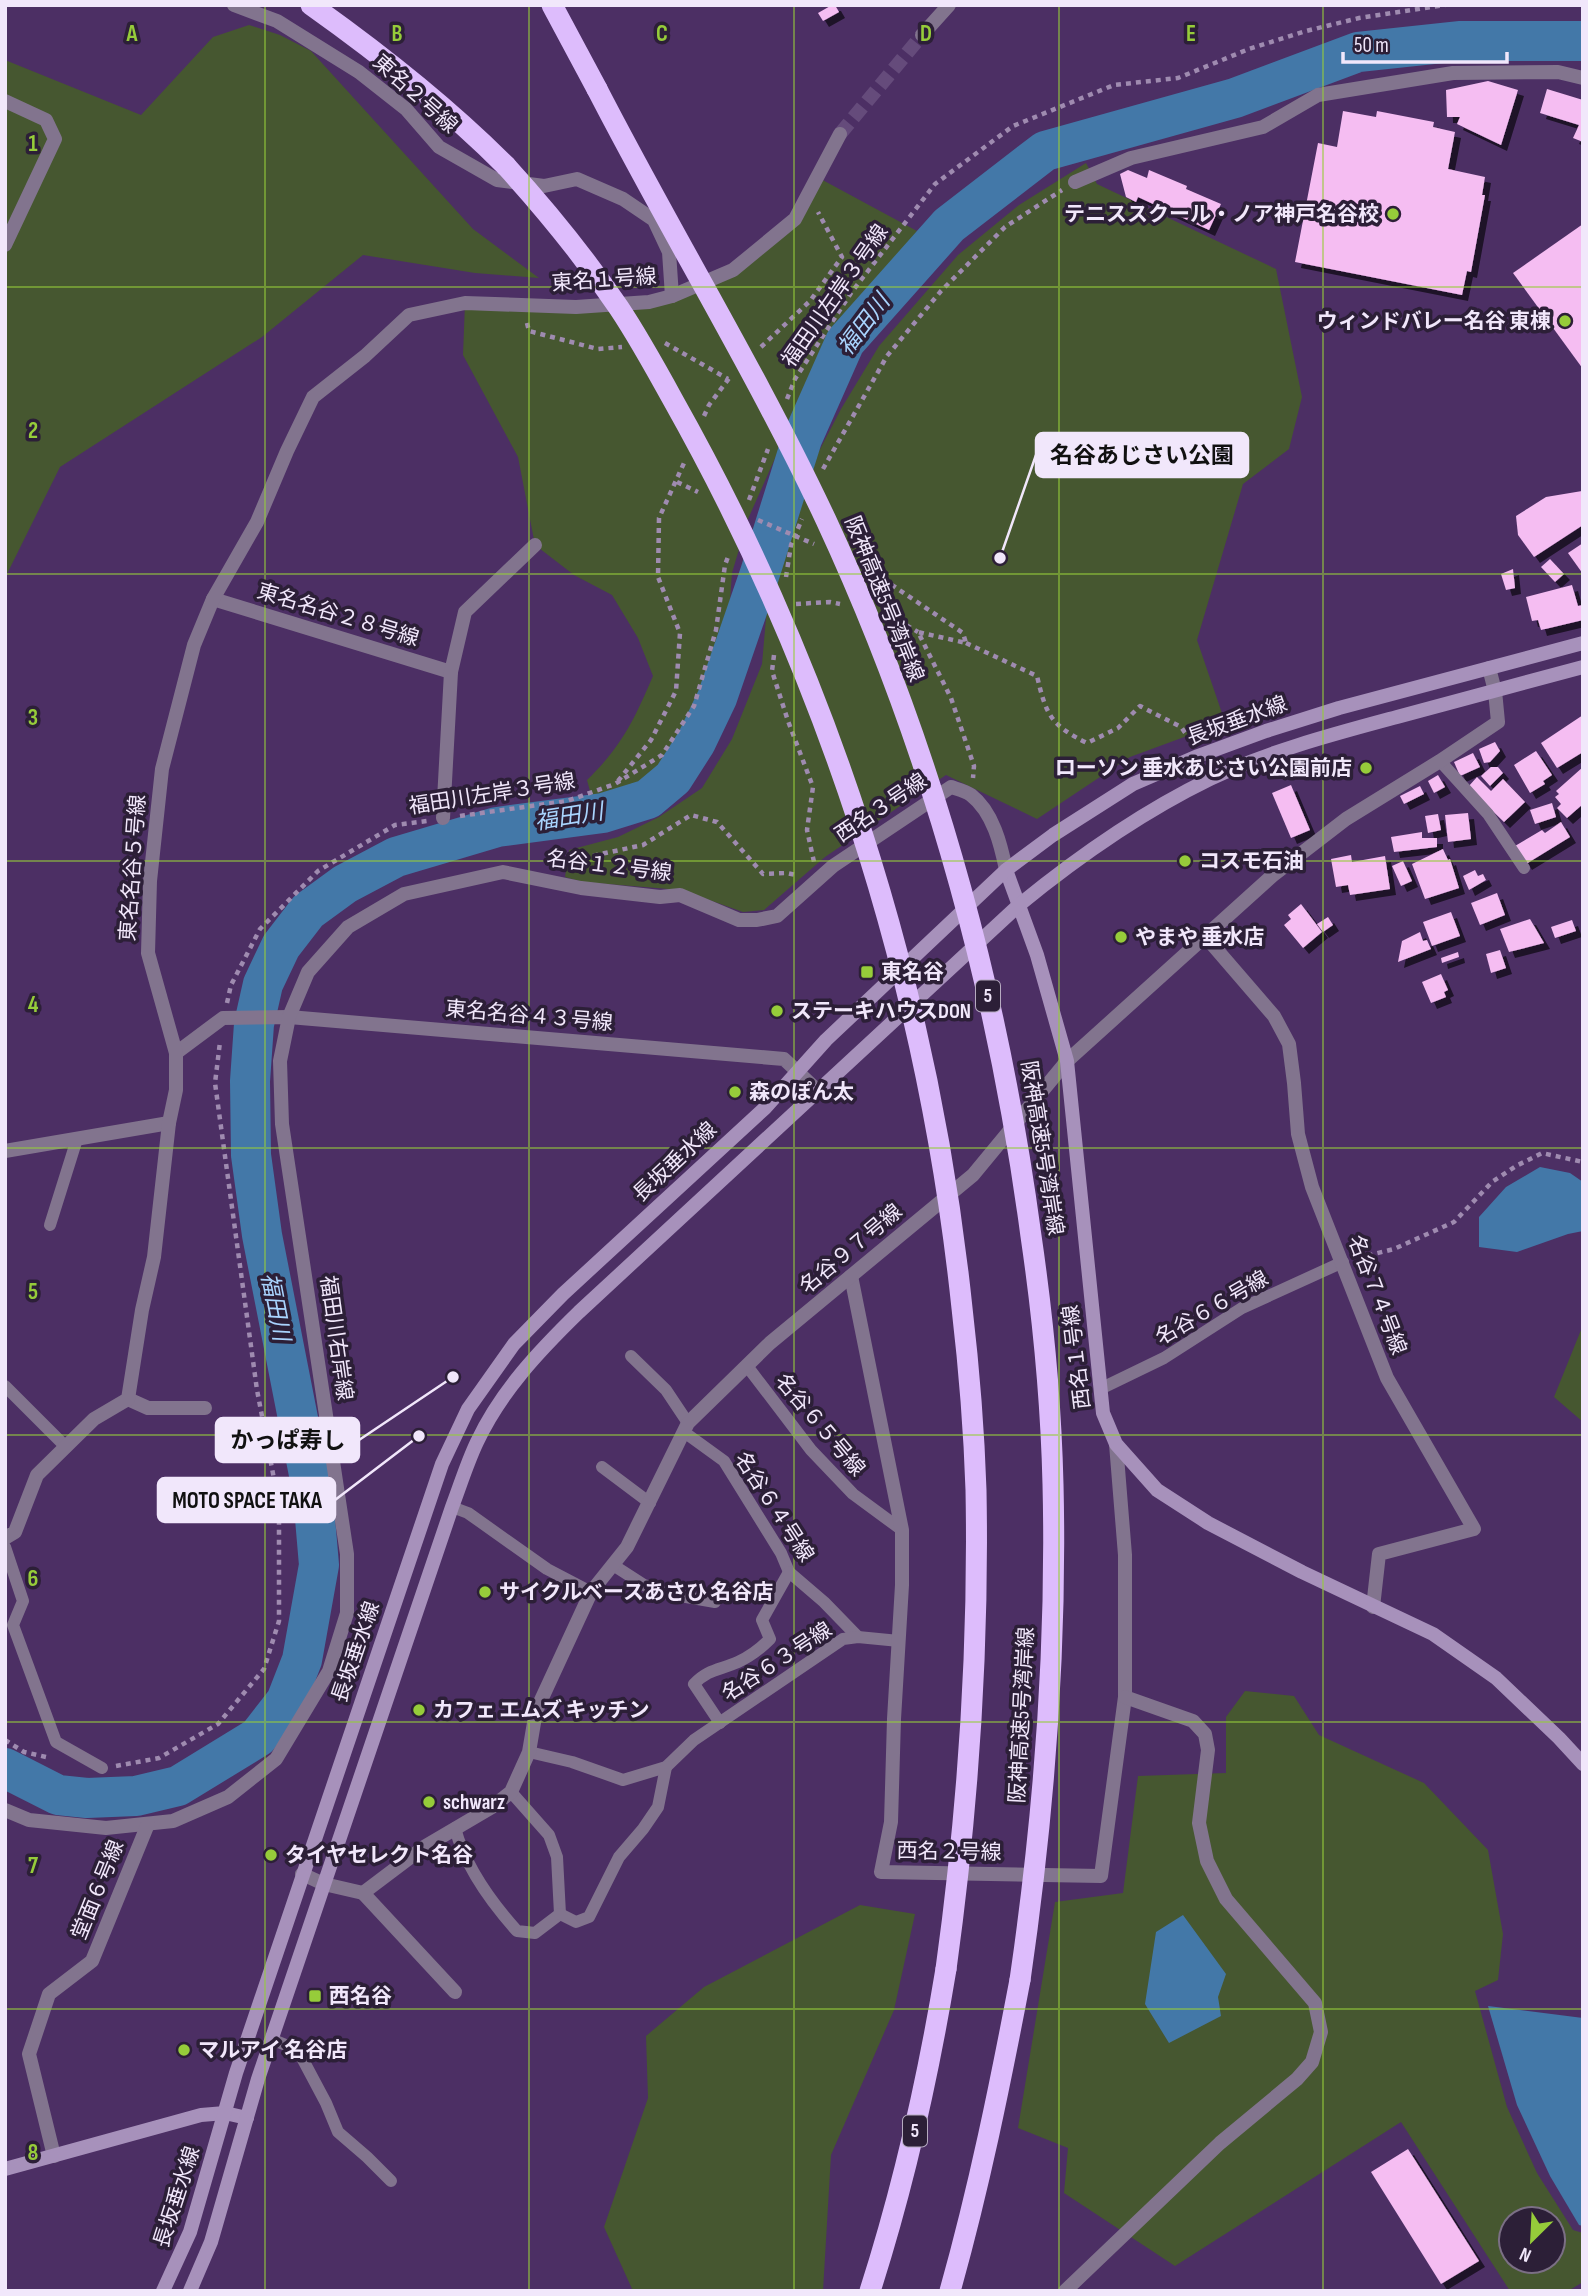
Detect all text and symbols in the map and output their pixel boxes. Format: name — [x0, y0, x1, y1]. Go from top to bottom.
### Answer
text: A — [126, 20, 139, 48]
text: B — [392, 20, 403, 48]
text: C — [656, 20, 668, 48]
text: D — [920, 20, 932, 48]
text: E — [1186, 20, 1196, 48]
scale bar — [1343, 21, 1508, 65]
text: 50 m — [1354, 33, 1389, 58]
street label: 東名２号線 — [368, 50, 462, 138]
text: 1 — [28, 130, 38, 158]
place label: テニススクール・ノア神戸名谷校 — [1064, 202, 1379, 227]
marker: テニススクール・ノア神戸名谷校 — [1385, 206, 1401, 222]
street label: 福田川左岸３号線 — [776, 220, 894, 372]
street label: 東名１号線 — [551, 264, 657, 296]
water label: 福田川 — [832, 289, 896, 361]
place label: ウィンドバレー名谷 東棟 — [1317, 309, 1551, 334]
marker: ウィンドバレー名谷 東棟 — [1557, 313, 1573, 329]
text: 2 — [28, 417, 38, 445]
callout: 名谷あじさい公園 — [1036, 433, 1248, 477]
text: 名谷あじさい公園 — [1050, 442, 1234, 470]
street label: 阪神高速5号湾岸線 — [839, 513, 929, 685]
street label: 東名名谷２８号線 — [254, 578, 422, 652]
street label: 長坂垂水線 — [1183, 691, 1291, 751]
text: 3 — [28, 704, 38, 732]
place label: ローソン 垂水あじさい公園前店 — [1055, 756, 1352, 781]
marker: ローソン 垂水あじさい公園前店 — [1358, 760, 1374, 776]
street label: 福田川左岸３号線 — [407, 768, 577, 820]
street label: 西名３号線 — [830, 768, 932, 848]
street label: 東名名谷５号線 — [115, 794, 151, 942]
water label: 福田川 — [533, 798, 605, 836]
street label: 名谷１２号線 — [545, 846, 673, 886]
place label: コスモ石油 — [1199, 849, 1304, 874]
marker: コスモ石油 — [1177, 853, 1193, 869]
place label: やまや 垂水店 — [1135, 925, 1264, 950]
marker: やまや 垂水店 — [1113, 929, 1129, 945]
place label: 東名谷 — [881, 960, 944, 985]
marker: 東名谷 — [859, 964, 875, 980]
road number: 5 — [976, 980, 1000, 1012]
text: 4 — [28, 991, 39, 1019]
street label: 東名名谷４３号線 — [444, 996, 614, 1036]
place label: ステーキハウスDON — [791, 999, 971, 1024]
marker: ステーキハウスDON — [769, 1003, 785, 1019]
street label: 阪神高速5号湾岸線 — [1016, 1059, 1068, 1237]
place label: 森のぽん太 — [749, 1080, 854, 1105]
marker: 森のぽん太 — [727, 1084, 743, 1100]
street label: 長坂垂水線 — [628, 1117, 722, 1207]
street label: 名谷９７号線 — [795, 1199, 907, 1299]
street label: 名谷７４号線 — [1343, 1232, 1411, 1358]
street label: 名谷６６号線 — [1151, 1266, 1273, 1350]
water label: 福田川 — [255, 1270, 296, 1346]
street label: 福田川右岸線 — [315, 1274, 357, 1402]
text: 5 — [28, 1278, 38, 1306]
street label: 西名１号線 — [1058, 1303, 1096, 1411]
street label: 名谷６５号線 — [770, 1369, 870, 1481]
callout: かっぱ寿し — [216, 1418, 359, 1462]
text: かっぱ寿し — [231, 1427, 346, 1455]
street label: 名谷６４号線 — [729, 1447, 819, 1567]
callout: MOTO SPACE TAKA — [158, 1478, 335, 1522]
text: MOTO SPACE TAKA — [172, 1487, 323, 1515]
text: 6 — [28, 1565, 38, 1593]
place label: サイクルベースあさひ 名谷店 — [499, 1580, 773, 1605]
marker: サイクルベースあさひ 名谷店 — [477, 1584, 493, 1600]
street label: 長坂垂水線 — [327, 1598, 385, 1706]
street label: 名谷６３号線 — [717, 1617, 837, 1707]
street label: 阪神高速5号湾岸線 — [1005, 1626, 1039, 1804]
place label: カフェ エムズ キッチン — [433, 1698, 650, 1723]
marker: カフェ エムズ キッチン — [411, 1702, 427, 1718]
place label: schwarz — [443, 1790, 505, 1815]
marker: schwarz — [421, 1794, 437, 1810]
street label: 堂面６号線 — [67, 1837, 129, 1943]
street label: 西名２号線 — [896, 1839, 1002, 1865]
place label: タイヤセレクト名谷 — [285, 1843, 473, 1868]
marker: タイヤセレクト名谷 — [263, 1847, 279, 1863]
text: 7 — [28, 1852, 38, 1880]
place label: 西名谷 — [329, 1984, 392, 2009]
marker: 西名谷 — [307, 1988, 323, 2004]
place label: マルアイ 名谷店 — [198, 2038, 347, 2063]
marker: マルアイ 名谷店 — [176, 2042, 192, 2058]
road number: 5 — [903, 2116, 927, 2146]
text: 8 — [28, 2139, 39, 2167]
street label: 長坂垂水線 — [149, 2143, 205, 2251]
north arrow — [1497, 2205, 1567, 2275]
text: N — [1516, 2242, 1535, 2267]

